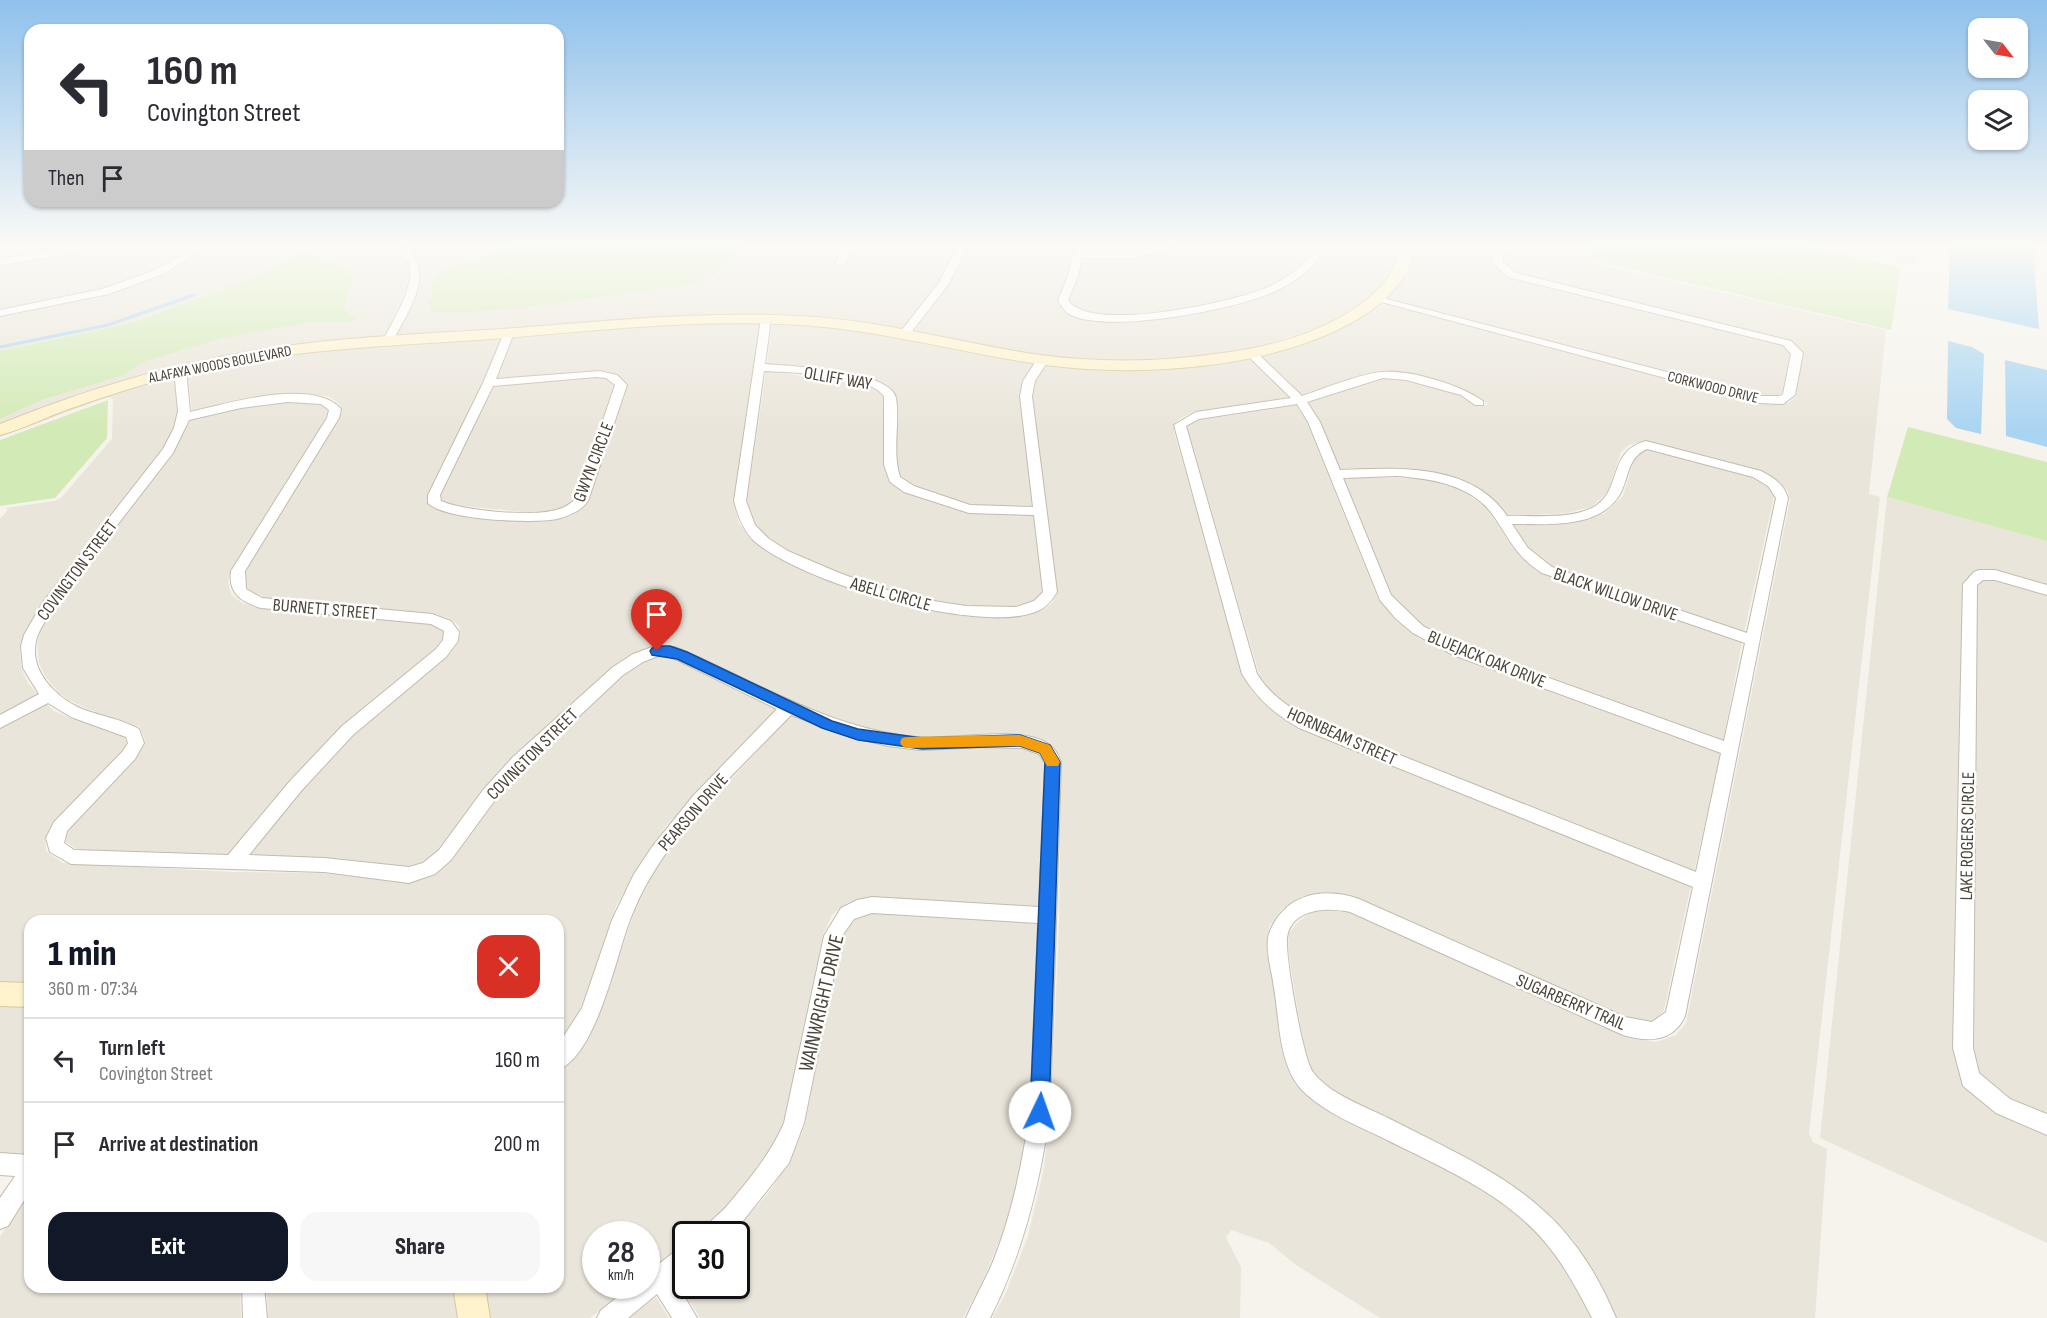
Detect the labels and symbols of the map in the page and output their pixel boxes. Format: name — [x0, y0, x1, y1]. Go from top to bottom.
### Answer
north arrow — [1968, 18, 2028, 78]
street label: ALAFAYA WOODS BOULEVARD — [146, 341, 293, 388]
street label: OLLIFF WAY — [802, 362, 874, 395]
street label: CORKWOOD DRIVE — [1665, 367, 1760, 408]
street label: GWYN CIRCLE — [569, 419, 618, 505]
street label: COVINGTON STREET — [33, 516, 122, 625]
street label: BLACK WILLOW DRIVE — [1551, 563, 1681, 626]
street label: ABELL CIRCLE — [847, 573, 933, 616]
pin — [631, 589, 682, 651]
street label: BURNETT STREET — [272, 594, 378, 625]
street label: BLUEJACK OAK DRIVE — [1425, 626, 1549, 693]
street label: HORNBEAM STREET — [1284, 703, 1400, 770]
street label: COVINGTON STREET — [482, 704, 582, 804]
street label: PEARSON DRIVE — [654, 769, 733, 855]
street label: LAKE ROGERS CIRCLE — [1956, 772, 1979, 901]
street label: WAINWRIGHT DRIVE — [794, 932, 849, 1074]
street label: SUGARBERRY TRAIL — [1513, 970, 1629, 1035]
position arrow — [1008, 1080, 1072, 1144]
speed limit sign: 30 — [672, 1221, 750, 1299]

